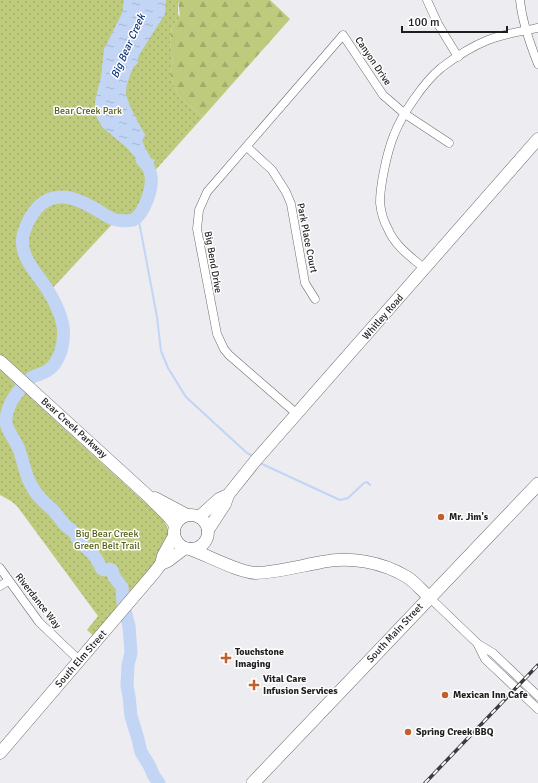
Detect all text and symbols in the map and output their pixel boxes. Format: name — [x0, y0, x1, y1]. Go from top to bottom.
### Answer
scale bar — [402, 8, 507, 34]
water label: Big Bear Creek — [108, 10, 149, 80]
text: 100 m — [408, 15, 440, 30]
street label: Canyon Drive — [352, 34, 394, 88]
park label: Bear Creek Park — [54, 105, 122, 117]
street label: Park Place Court — [294, 202, 320, 274]
street label: Big Bend Drive — [202, 230, 224, 294]
street label: Whitley Road — [360, 292, 406, 342]
street label: Bear Creek Parkway — [38, 395, 110, 461]
place label: Mr. Jim's — [449, 511, 489, 523]
marker: Mr. Jim's — [436, 512, 446, 522]
park label: Big Bear Creek Green Belt Trail — [74, 528, 140, 552]
street label: Riverdance Way — [13, 571, 64, 631]
street label: South Main Street — [364, 600, 426, 665]
street label: South Elm Street — [53, 627, 110, 690]
place label: Touchstone Imaging — [235, 646, 284, 670]
marker: Touchstone Imaging — [220, 652, 232, 664]
place label: Vital Care Infusion Services — [263, 673, 338, 697]
marker: Vital Care Infusion Services — [248, 679, 260, 691]
place label: Mexican Inn Cafe — [453, 689, 528, 701]
marker: Mexican Inn Cafe — [440, 690, 450, 700]
place label: Spring Creek BBQ — [416, 726, 494, 738]
marker: Spring Creek BBQ — [403, 727, 413, 737]

